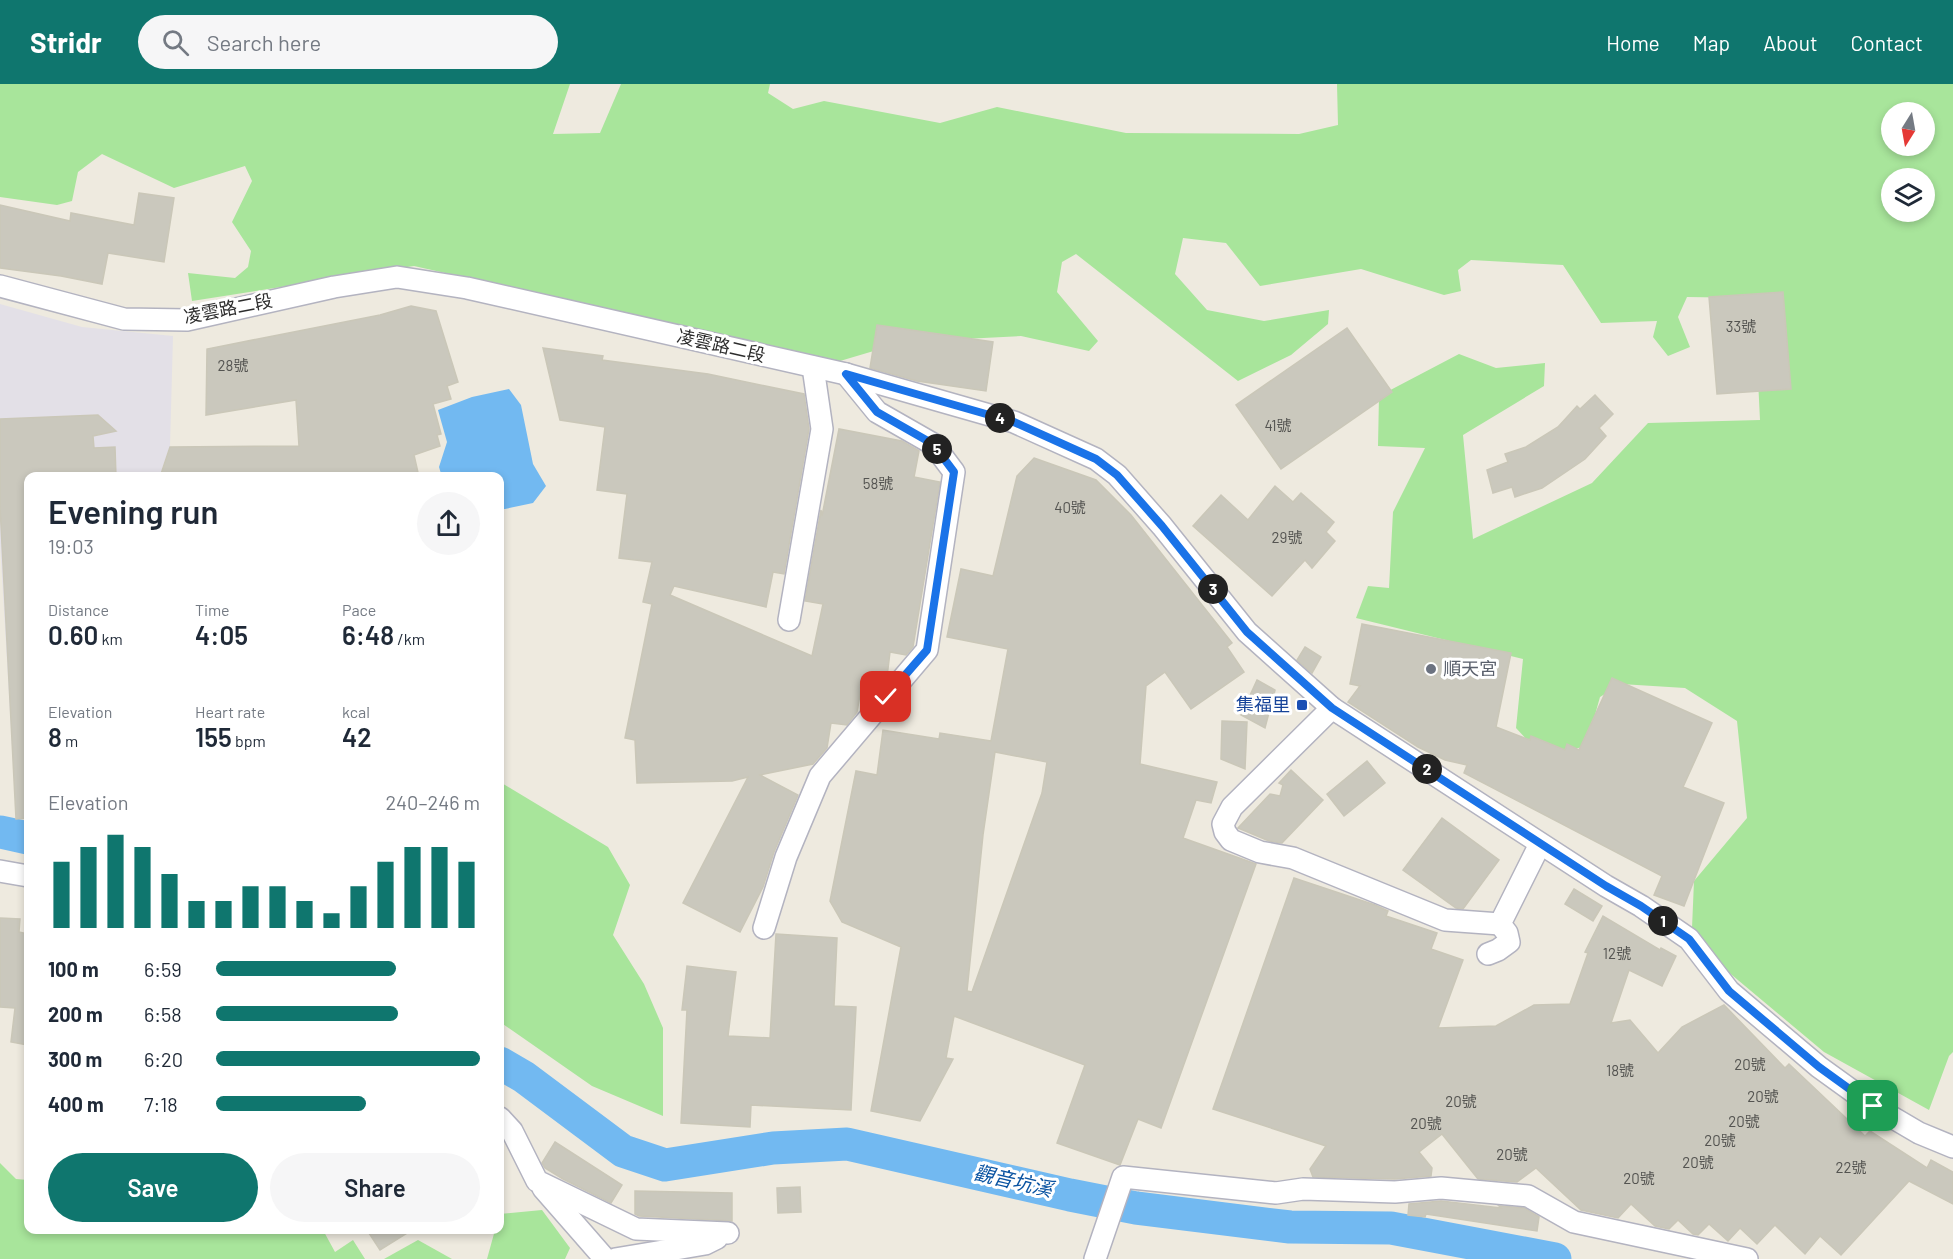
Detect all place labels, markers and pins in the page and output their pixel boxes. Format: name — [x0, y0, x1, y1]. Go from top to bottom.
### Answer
pin: 4 — [985, 403, 1015, 433]
pin: 5 — [922, 434, 952, 464]
pin: 3 — [1198, 574, 1228, 604]
place label: 順天宮 — [1443, 657, 1497, 679]
marker: 順天宮 — [1424, 662, 1438, 676]
pin — [860, 671, 911, 722]
place label: 集福里 — [1236, 693, 1290, 715]
marker: 集福里 — [1295, 698, 1309, 712]
pin: 2 — [1412, 754, 1442, 784]
pin: 1 — [1648, 906, 1678, 936]
pin — [1847, 1080, 1898, 1131]

